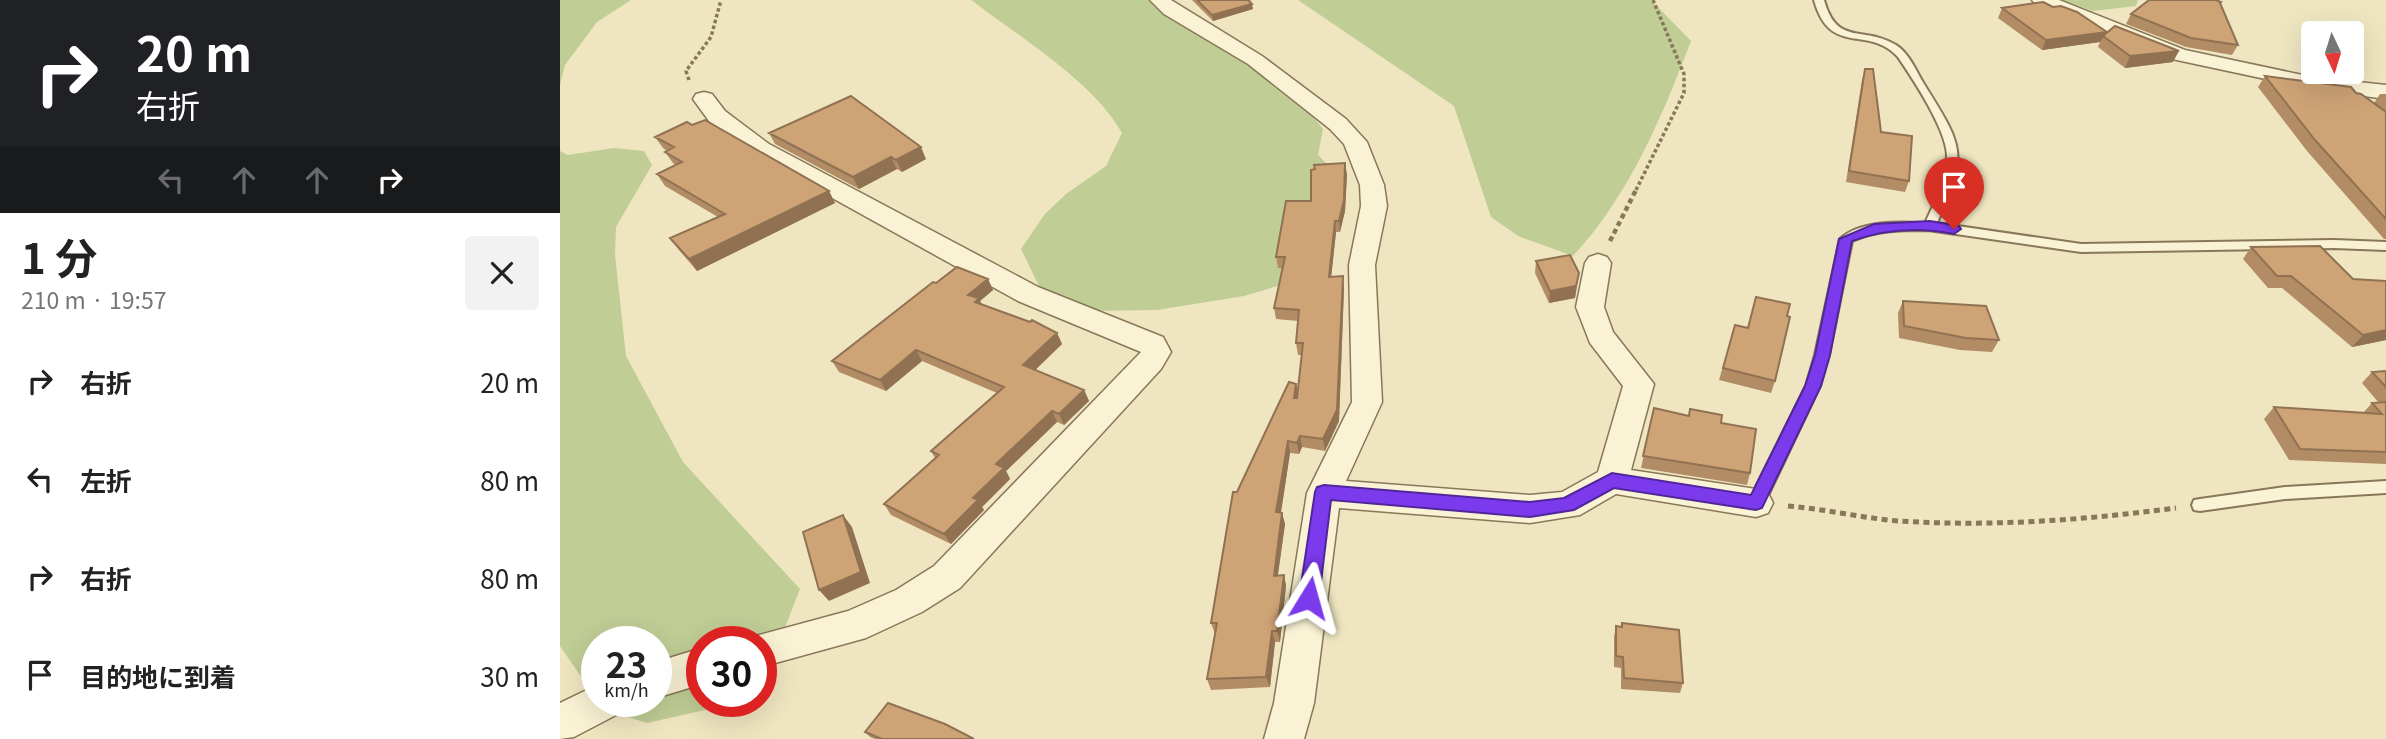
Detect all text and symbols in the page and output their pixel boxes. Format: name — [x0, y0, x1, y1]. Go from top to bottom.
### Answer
text: 20 m — [136, 15, 252, 86]
north arrow — [2301, 21, 2364, 84]
map controls — [2301, 21, 2364, 84]
icon: right — [21, 28, 112, 119]
text: 右折 — [136, 81, 200, 127]
pin — [1924, 157, 1984, 229]
icon: left — [152, 161, 190, 199]
icon: ahead — [225, 161, 263, 199]
icon: ahead — [298, 161, 336, 199]
icon: right — [371, 161, 409, 199]
icon: arrive — [1935, 168, 1973, 206]
text: 1 分 — [21, 225, 97, 286]
button: close — [465, 236, 539, 310]
text: 210 m · 19:57 — [21, 282, 166, 316]
icon: right — [21, 362, 59, 400]
text: 右折 — [80, 363, 132, 400]
text: 20 m — [480, 363, 539, 400]
icon: left — [21, 460, 59, 498]
text: 左折 — [80, 461, 132, 498]
text: 80 m — [480, 461, 539, 498]
icon: right — [21, 558, 59, 596]
text: 右折 — [80, 559, 132, 596]
text: 80 m — [480, 559, 539, 596]
position arrow — [1272, 561, 1346, 635]
speed limit sign: 30 — [686, 626, 777, 717]
text: 23 — [606, 637, 647, 688]
icon: arrive — [21, 656, 59, 694]
text: 目的地に到着 — [80, 657, 236, 694]
text: 30 m — [480, 657, 539, 694]
text: km/h — [604, 676, 649, 702]

